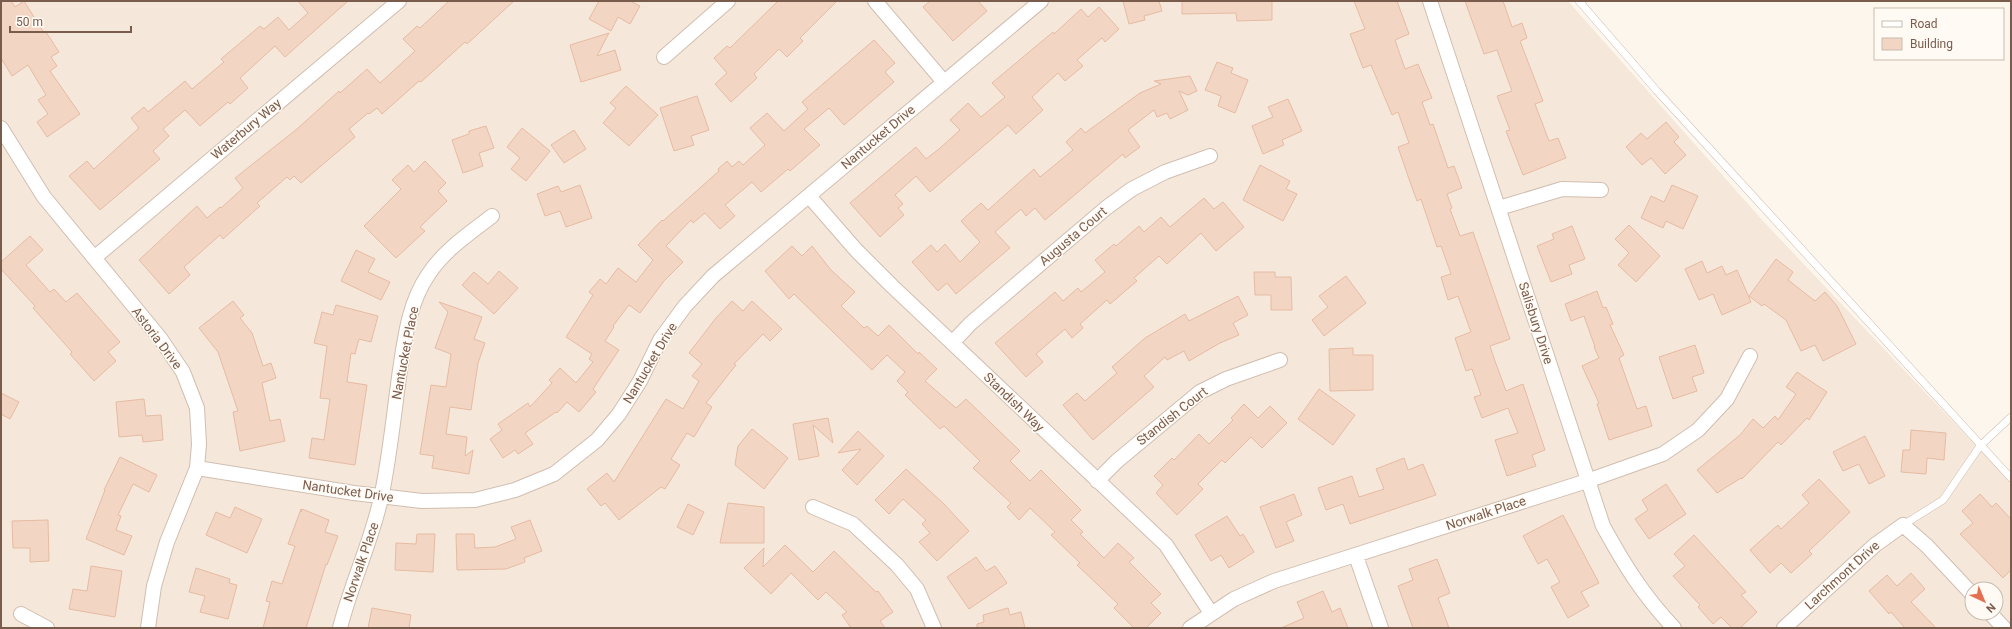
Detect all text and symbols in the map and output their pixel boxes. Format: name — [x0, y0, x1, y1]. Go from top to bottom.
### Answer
scale bar — [10, 8, 131, 34]
legend — [1874, 8, 2004, 60]
text: 50 m — [16, 15, 43, 29]
text: Road — [1910, 17, 1938, 31]
text: Building — [1910, 37, 1953, 51]
street label: Waterbury Way — [208, 95, 284, 163]
street label: Nantucket Drive — [838, 102, 918, 172]
street label: Augusta Court — [1036, 203, 1110, 269]
street label: Salisbury Drive — [1516, 280, 1556, 366]
street label: Astoria Drive — [129, 304, 185, 372]
street label: Nantucket Place — [389, 305, 421, 401]
street label: Nantucket Drive — [620, 320, 680, 406]
street label: Standish Way — [981, 369, 1047, 435]
street label: Standish Court — [1134, 384, 1210, 448]
street label: Nantucket Drive — [302, 477, 395, 505]
street label: Norwalk Place — [1444, 493, 1528, 533]
street label: Norwalk Place — [340, 520, 382, 604]
street label: Larchmont Drive — [1802, 538, 1882, 612]
north arrow — [1964, 581, 2004, 621]
text: N — [1983, 600, 1998, 615]

